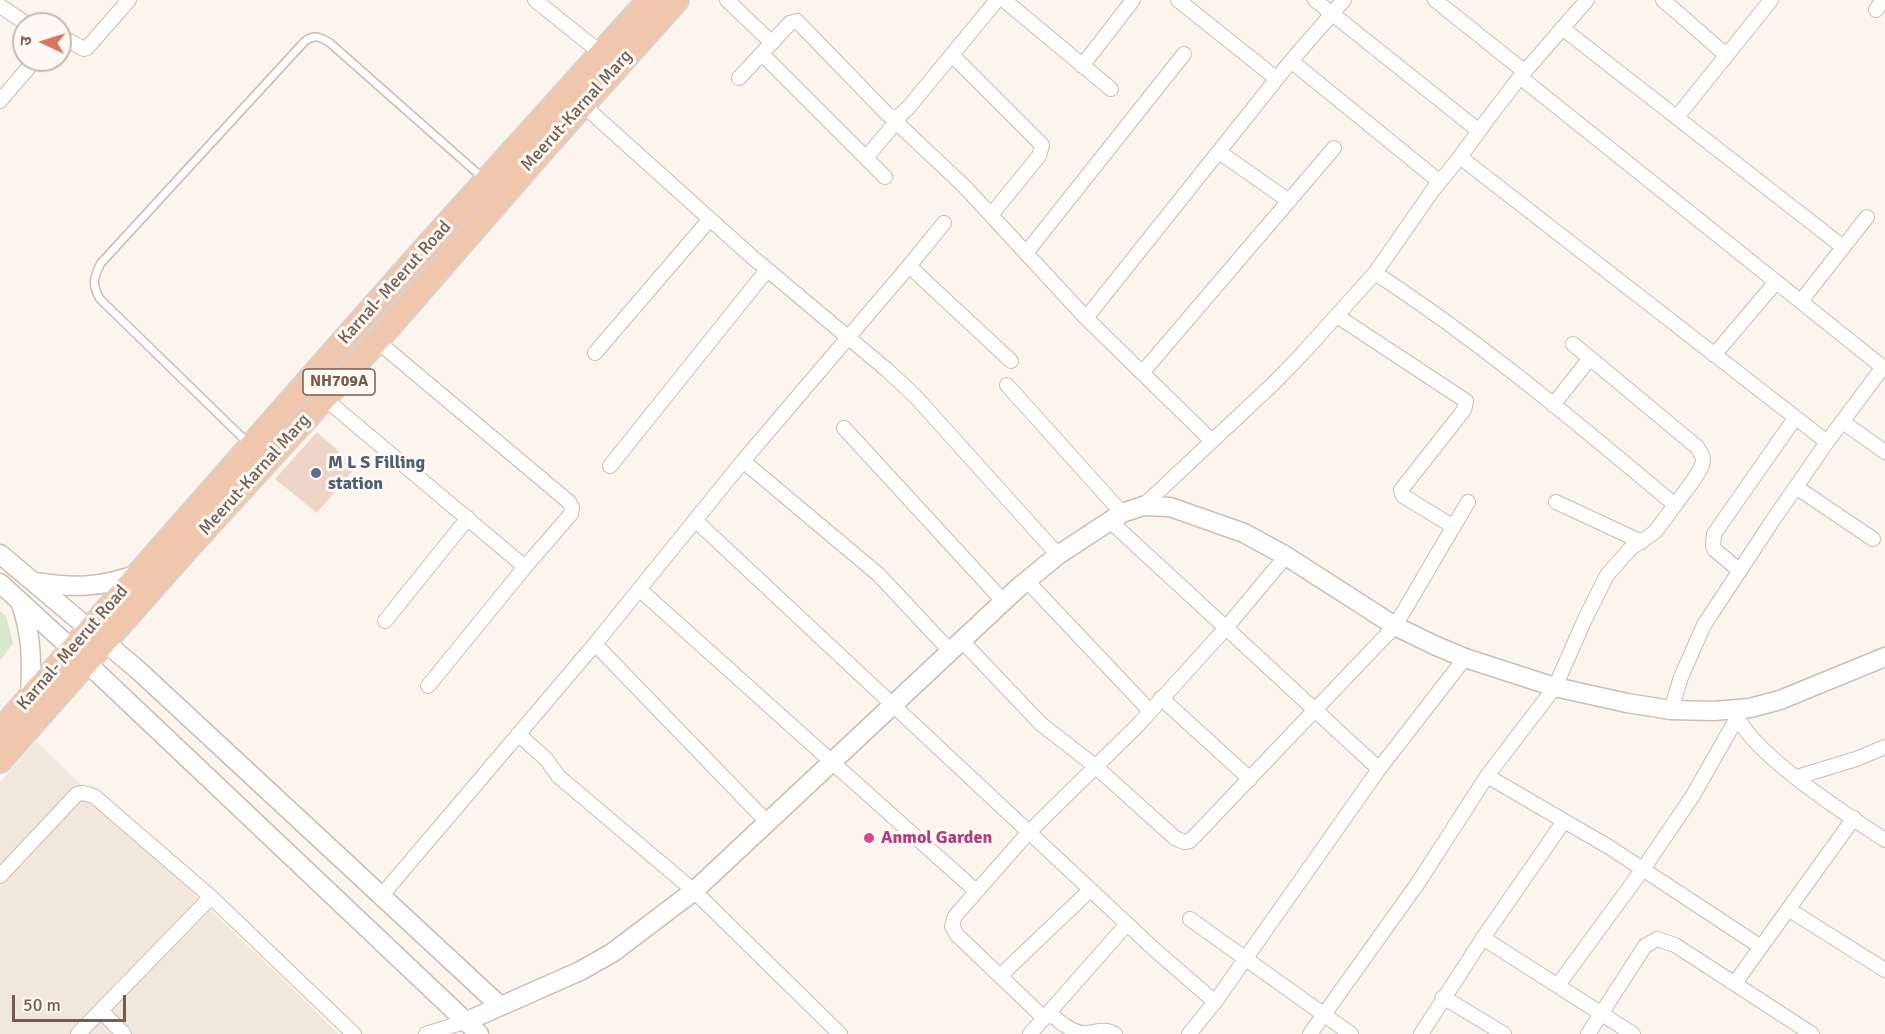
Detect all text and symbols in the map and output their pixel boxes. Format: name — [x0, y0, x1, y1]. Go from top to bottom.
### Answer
north arrow — [12, 12, 72, 72]
text: उ — [16, 36, 36, 46]
street label: Meerut-Karnal Marg — [517, 46, 637, 176]
street label: Karnal- Meerut Road — [334, 217, 456, 349]
road number: NH709A — [303, 369, 375, 395]
street label: Meerut-Karnal Marg — [195, 410, 315, 540]
place label: M L S Filling station — [328, 452, 425, 494]
marker: M L S Filling station — [309, 466, 323, 480]
street label: Karnal- Meerut Road — [13, 581, 133, 715]
place label: Anmol Garden — [881, 827, 992, 849]
marker: Anmol Garden — [862, 831, 876, 845]
scale bar — [15, 983, 129, 1021]
text: 50 m — [23, 994, 61, 1016]

